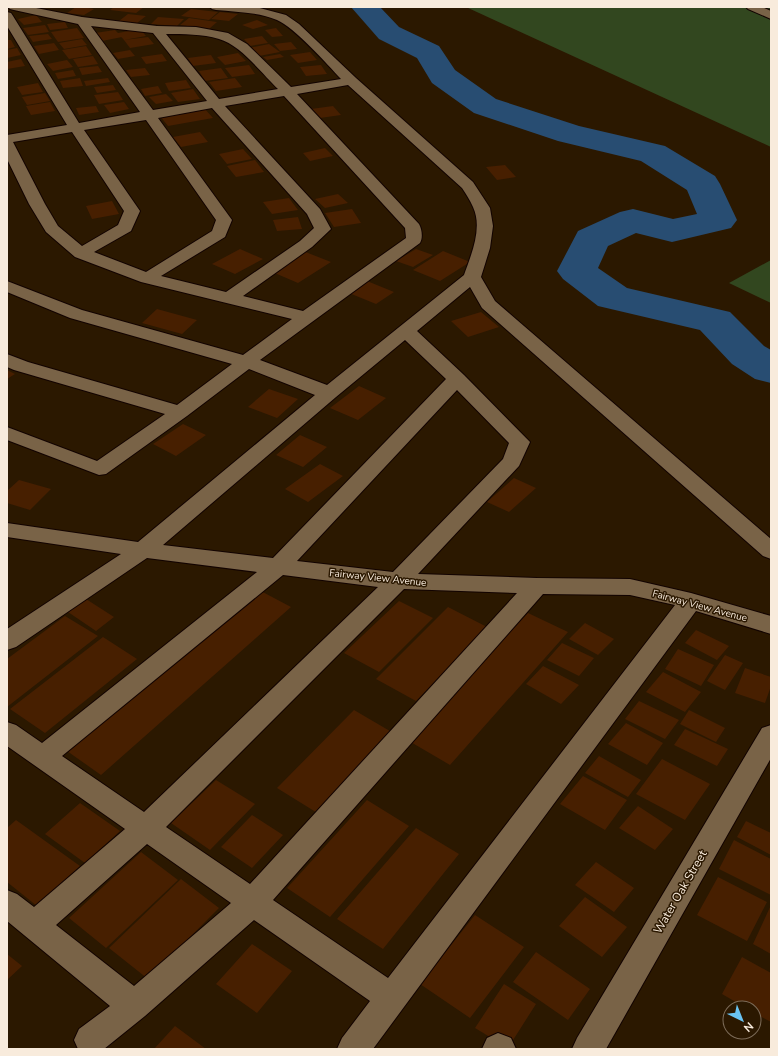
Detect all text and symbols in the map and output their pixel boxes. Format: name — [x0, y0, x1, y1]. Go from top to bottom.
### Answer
street label: Fairway View Avenue — [329, 566, 427, 590]
street label: Fairway View Avenue — [651, 587, 749, 625]
street label: Water Oak Street — [650, 847, 711, 937]
north arrow — [722, 1000, 762, 1040]
text: N — [740, 1019, 757, 1035]

